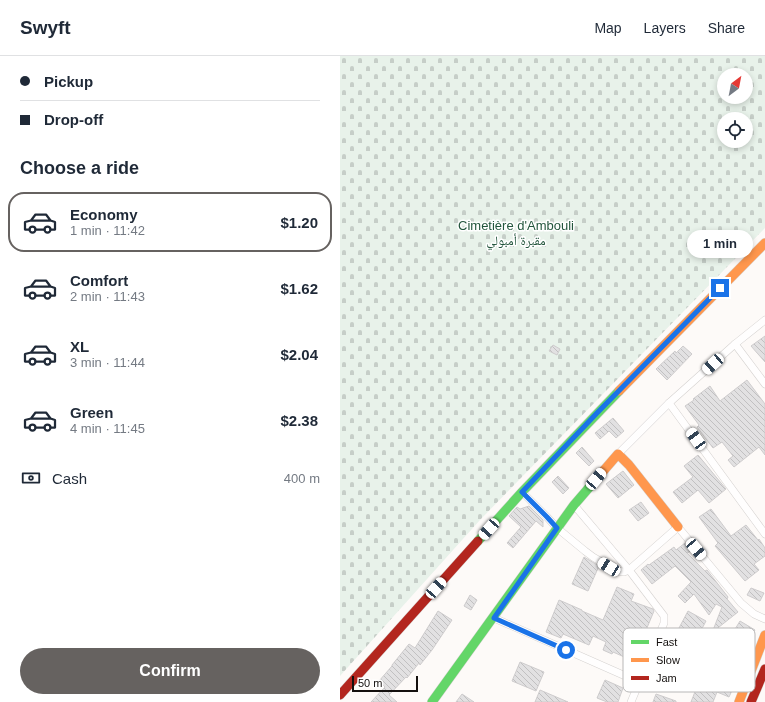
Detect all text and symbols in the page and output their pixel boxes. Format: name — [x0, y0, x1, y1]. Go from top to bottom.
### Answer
text: Swyft — [20, 17, 71, 38]
text: Map — [594, 20, 622, 36]
text: Layers — [644, 20, 686, 36]
text: Share — [708, 20, 745, 36]
north arrow — [717, 68, 753, 104]
map controls — [717, 68, 753, 148]
text: Pickup — [44, 73, 93, 90]
text: Drop-off — [44, 111, 103, 128]
button: locate — [717, 112, 753, 148]
text: Choose a ride — [20, 158, 139, 178]
icon: car — [22, 204, 58, 240]
text: Economy — [70, 206, 138, 223]
text: $1.20 — [280, 214, 318, 231]
park label: Cimetière d'Ambouli مقبرة أمبولي — [458, 218, 574, 251]
text: 1 min · 11:42 — [70, 223, 145, 238]
callout: 1 min — [687, 230, 753, 258]
text: 1 min — [703, 236, 737, 251]
icon: car — [22, 270, 58, 306]
text: Comfort — [70, 272, 128, 289]
route end — [711, 279, 729, 297]
text: $1.62 — [280, 280, 318, 297]
text: 2 min · 11:43 — [70, 289, 145, 304]
icon: car — [22, 336, 58, 372]
text: XL — [70, 338, 89, 355]
text: $2.04 — [280, 346, 318, 363]
car — [700, 352, 726, 376]
text: 3 min · 11:44 — [70, 355, 145, 370]
icon: car — [22, 402, 58, 438]
text: Green — [70, 404, 113, 421]
text: $2.38 — [280, 412, 318, 429]
text: 4 min · 11:45 — [70, 421, 145, 436]
car — [684, 426, 708, 452]
car — [584, 466, 608, 492]
icon: cash — [20, 467, 42, 489]
text: Cash — [52, 470, 87, 487]
text: 400 m — [284, 471, 320, 486]
car — [477, 516, 501, 542]
car — [684, 536, 708, 562]
car — [596, 556, 622, 578]
car — [424, 575, 448, 601]
legend — [623, 628, 755, 692]
text: Fast — [656, 636, 677, 648]
route start — [557, 641, 575, 659]
button: Confirm — [20, 648, 320, 694]
text: Slow — [656, 654, 680, 666]
text: Jam — [656, 672, 677, 684]
scale bar — [352, 674, 418, 693]
text: 50 m — [358, 677, 382, 689]

